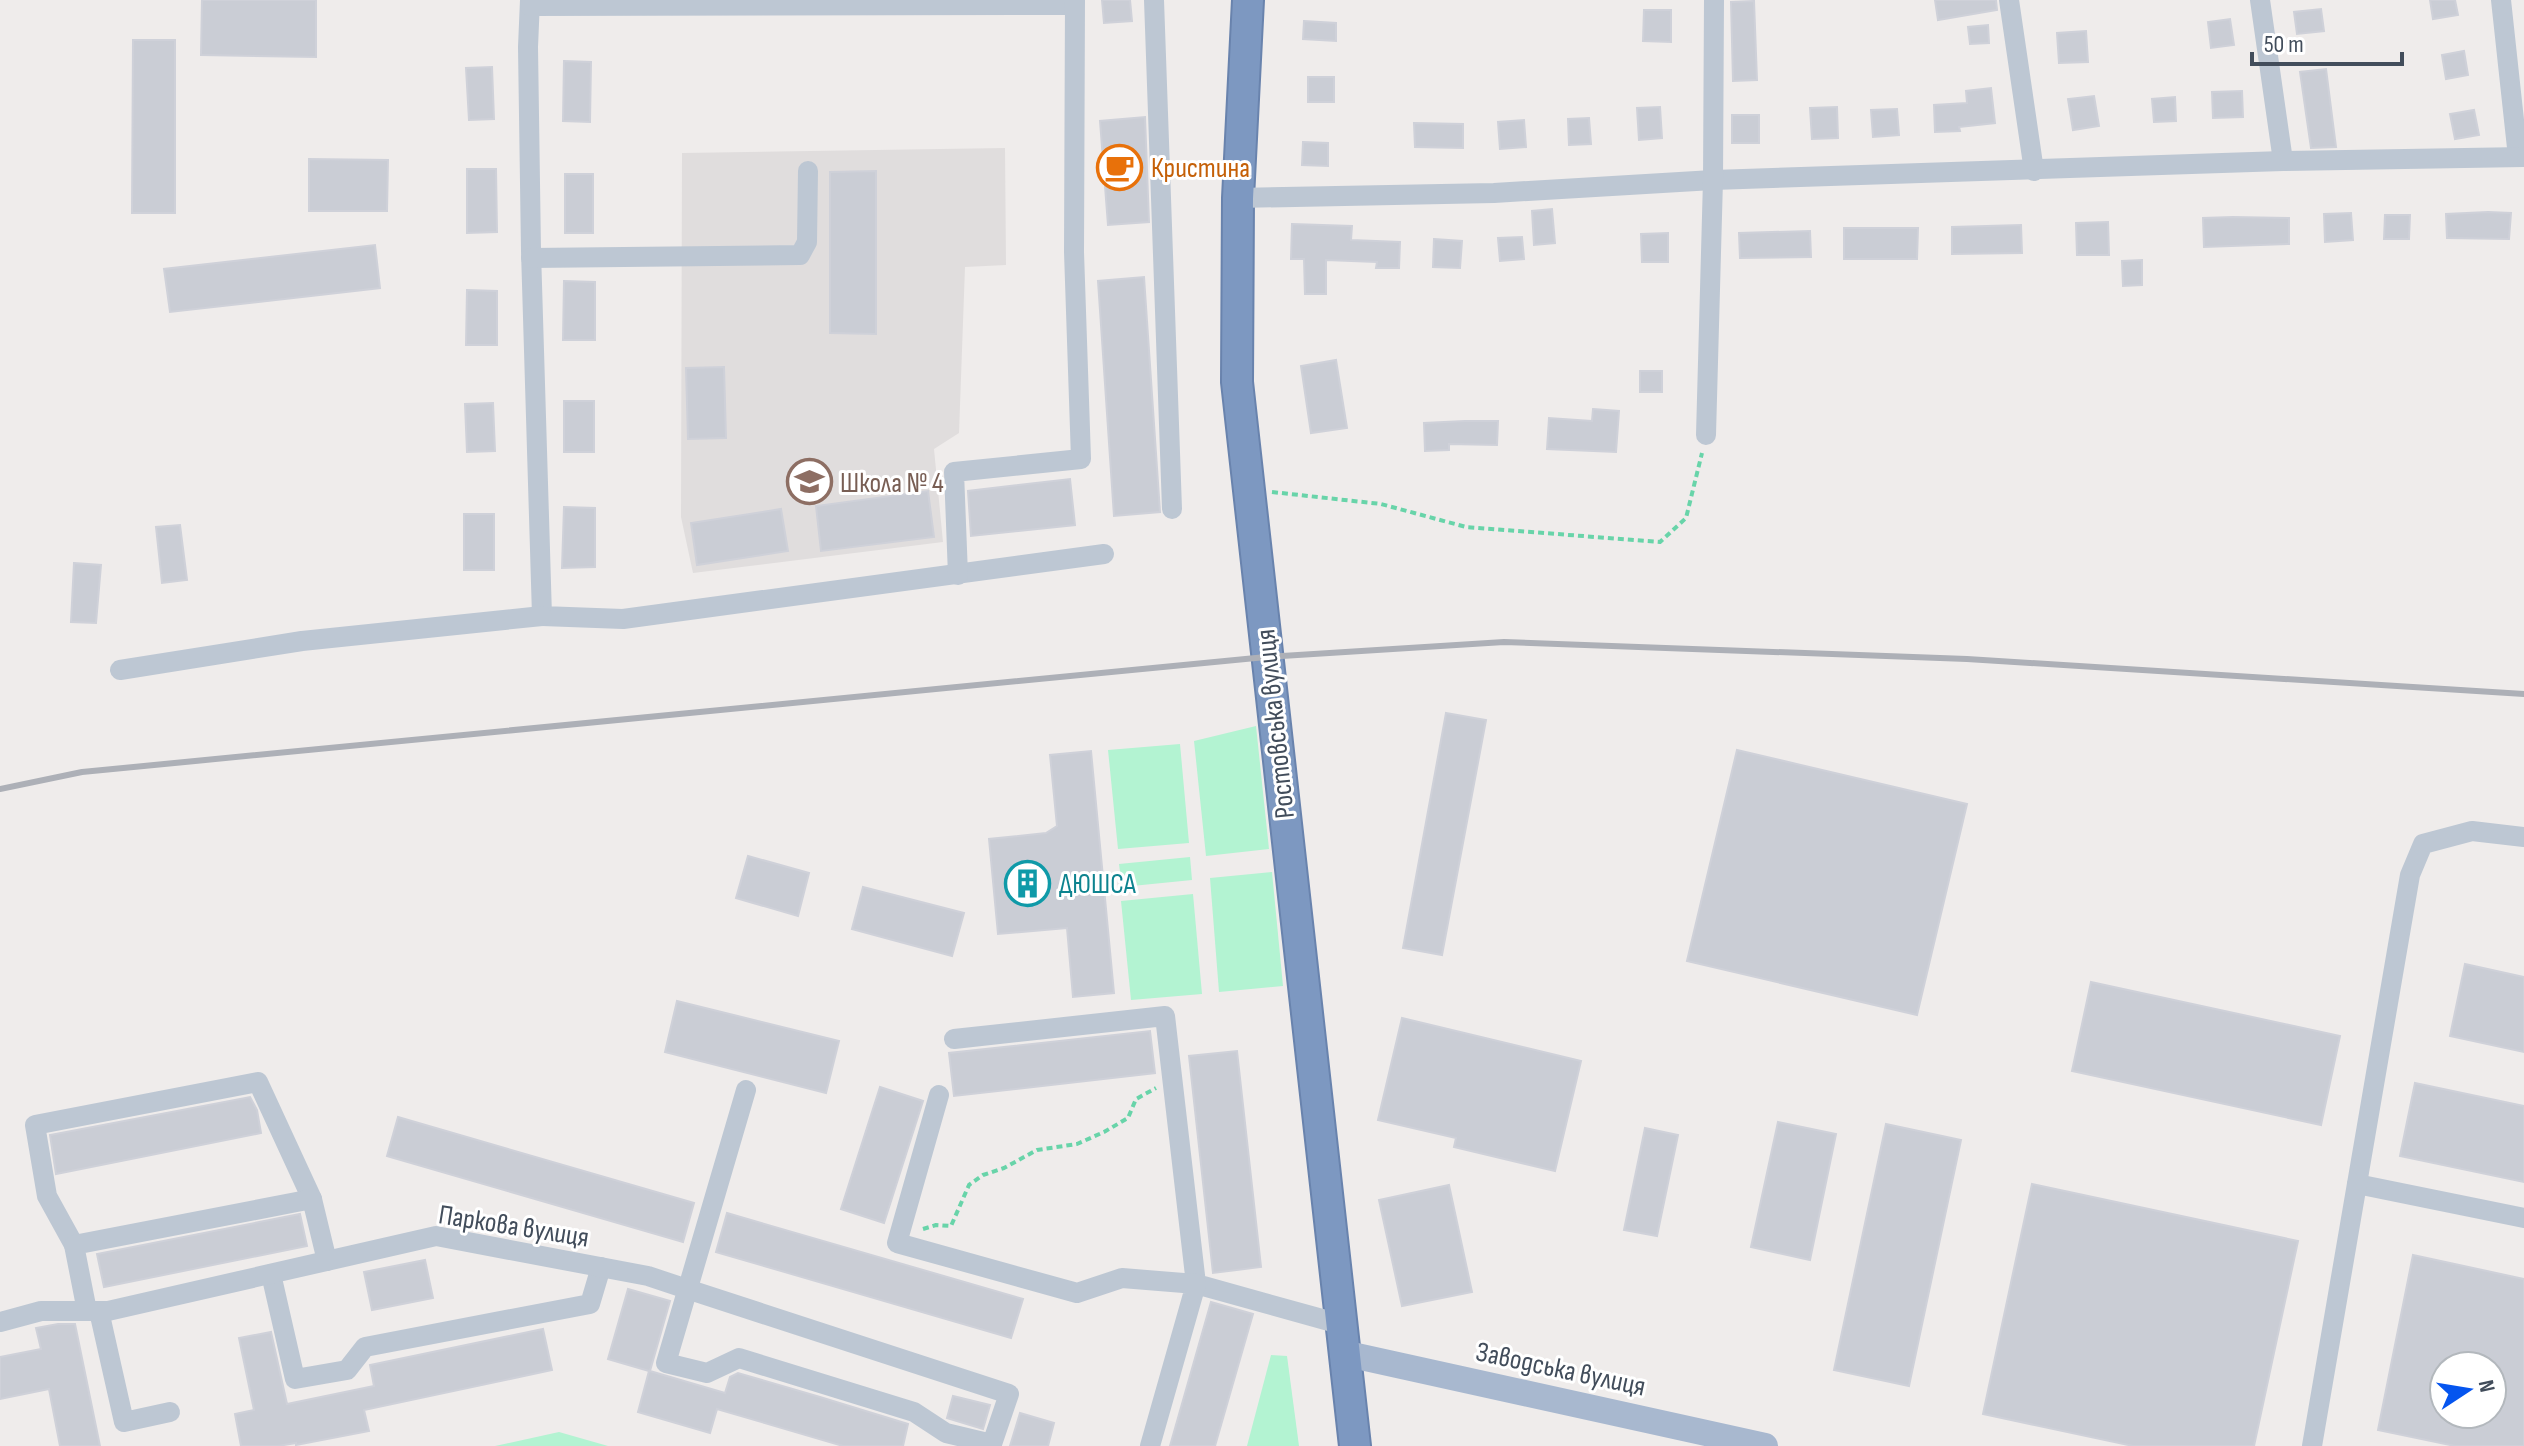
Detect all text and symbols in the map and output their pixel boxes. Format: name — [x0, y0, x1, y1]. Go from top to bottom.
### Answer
scale bar — [2252, 16, 2402, 66]
text: 50 m — [2264, 30, 2304, 59]
cafe icon: Кристина — [1096, 143, 1144, 191]
place label: Кристина — [1151, 152, 1250, 185]
school or university icon: Школа № 4 — [785, 458, 833, 506]
place label: Школа № 4 — [840, 467, 944, 500]
street label: Ростовська вулиця — [1249, 628, 1302, 820]
building icon: ДЮШСА — [1004, 859, 1052, 907]
place label: ДЮШСА — [1059, 868, 1137, 901]
street label: Паркова вулиця — [436, 1198, 591, 1255]
street label: Заводська вулиця — [1473, 1335, 1648, 1404]
north arrow — [2428, 1350, 2508, 1430]
text: N — [2472, 1378, 2501, 1395]

